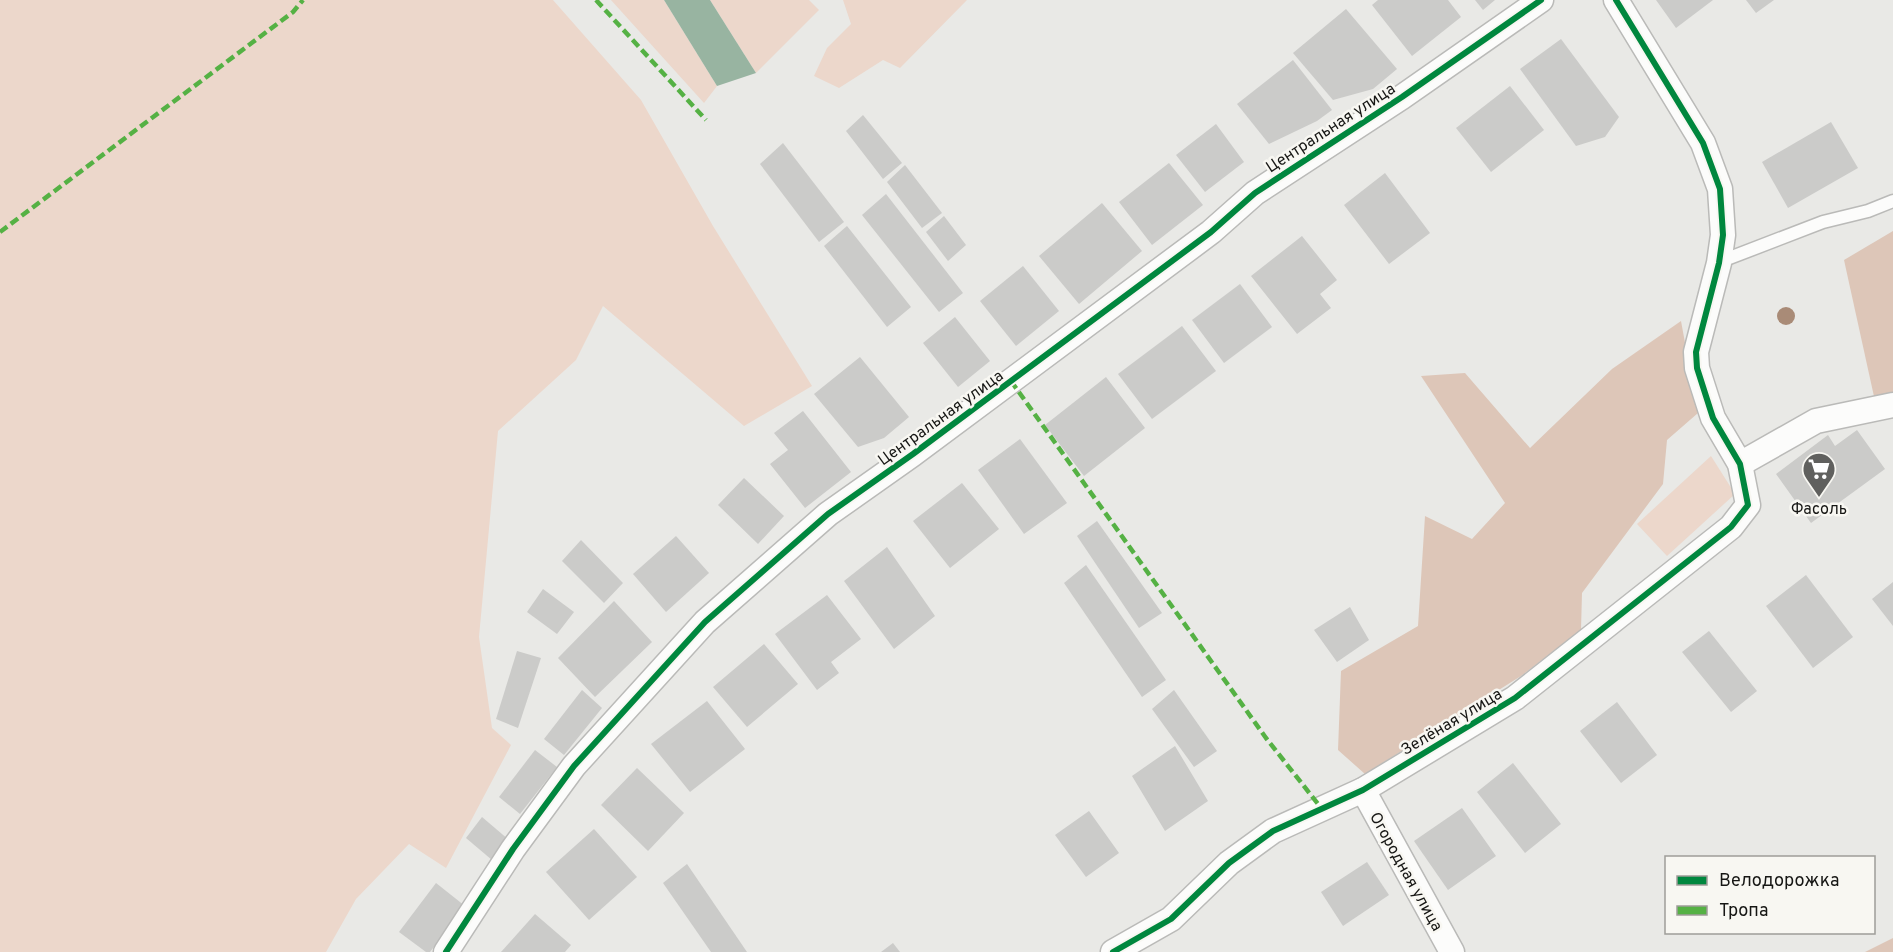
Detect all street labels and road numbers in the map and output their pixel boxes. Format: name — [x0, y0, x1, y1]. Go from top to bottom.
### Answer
street label: Центральная улица — [1263, 79, 1399, 178]
street label: Центральная улица — [875, 366, 1008, 471]
street label: Зелёная улица — [1398, 685, 1506, 761]
street label: Огородная улица — [1364, 809, 1446, 935]

